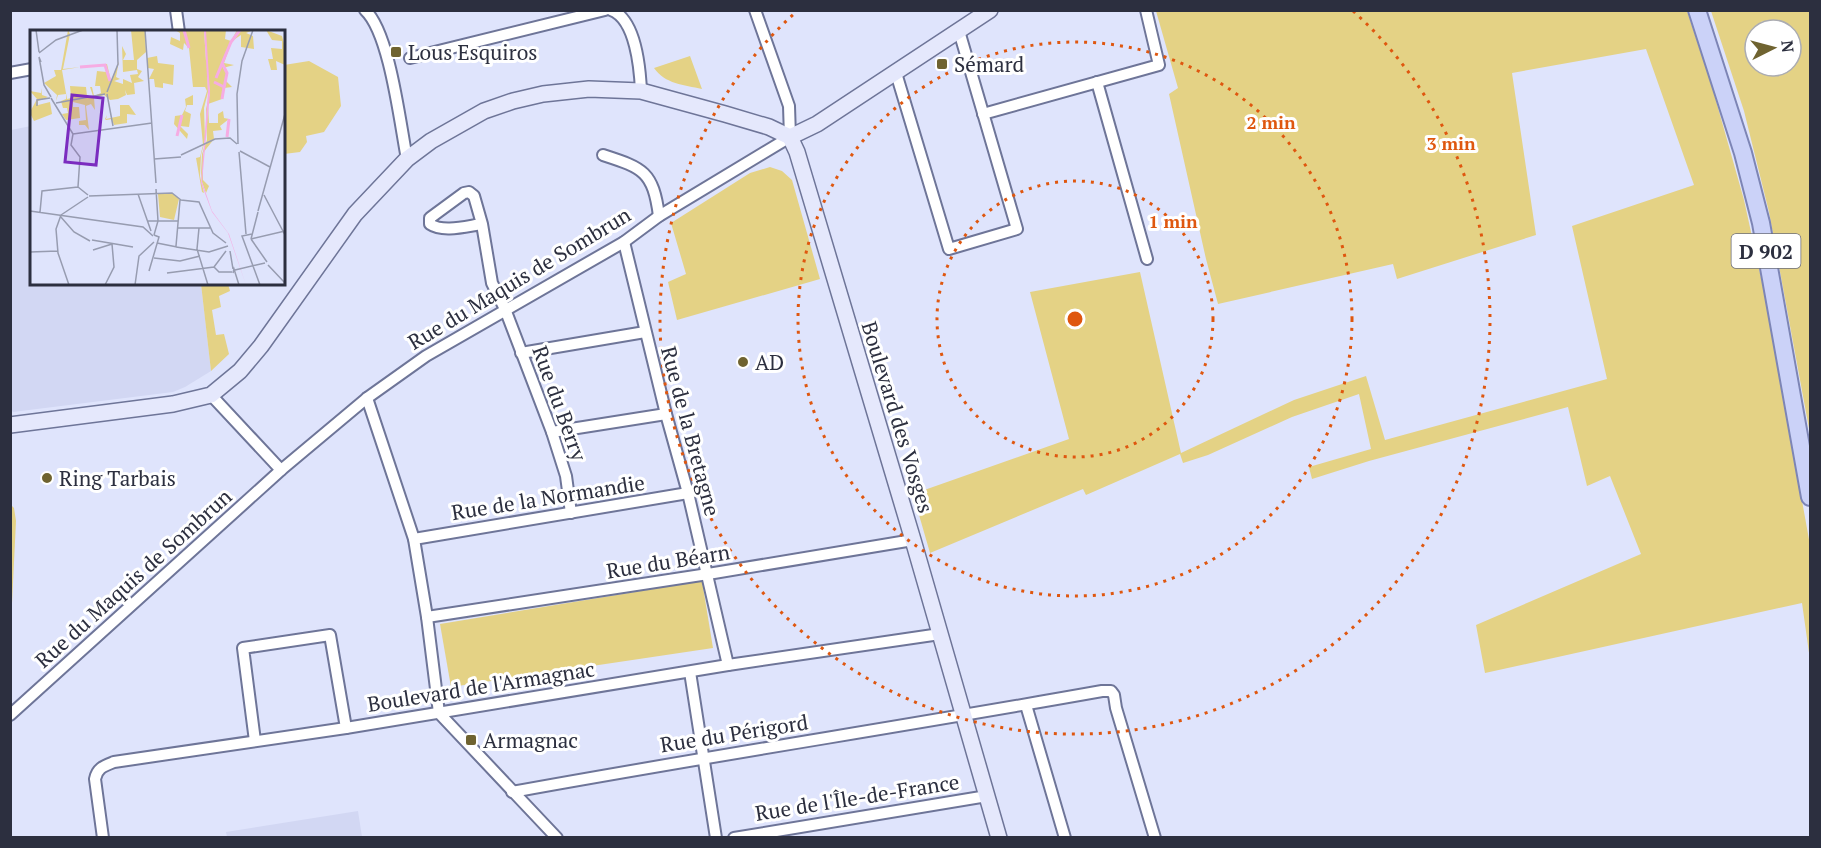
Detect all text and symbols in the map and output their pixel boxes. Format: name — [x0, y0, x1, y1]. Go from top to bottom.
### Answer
north arrow — [1743, 18, 1803, 78]
inset map — [30, 30, 285, 285]
place label: Lous Esquiros — [408, 38, 537, 66]
text: N — [1776, 39, 1799, 54]
marker: Lous Esquiros — [389, 45, 403, 59]
place label: Sémard — [954, 50, 1025, 78]
marker: Sémard — [935, 57, 949, 71]
text: 2 min — [1246, 110, 1296, 134]
text: 3 min — [1426, 131, 1476, 155]
street label: Rue du Maquis de Sombrun — [402, 200, 636, 356]
text: 1 min — [1148, 209, 1198, 233]
road number: D 902 — [1732, 234, 1800, 268]
centre of rings — [1065, 309, 1085, 329]
street label: Boulevard des Vosges — [856, 318, 940, 516]
street label: Rue du Berry — [526, 342, 594, 465]
street label: Rue de la Bretagne — [655, 343, 727, 519]
place label: AD — [755, 348, 784, 376]
marker: AD — [736, 355, 750, 369]
place label: Ring Tarbais — [59, 464, 176, 492]
street label: Rue de la Normandie — [449, 468, 647, 526]
marker: Ring Tarbais — [40, 471, 54, 485]
street label: Rue du Maquis de Sombrun — [29, 482, 238, 674]
street label: Rue du Béarn — [604, 537, 732, 585]
street label: Boulevard de l'Armagnac — [365, 654, 597, 718]
street label: Rue du Périgord — [658, 707, 810, 758]
place label: Armagnac — [483, 726, 578, 754]
marker: Armagnac — [464, 733, 478, 747]
street label: Rue de l'Île-de-France — [753, 767, 961, 827]

